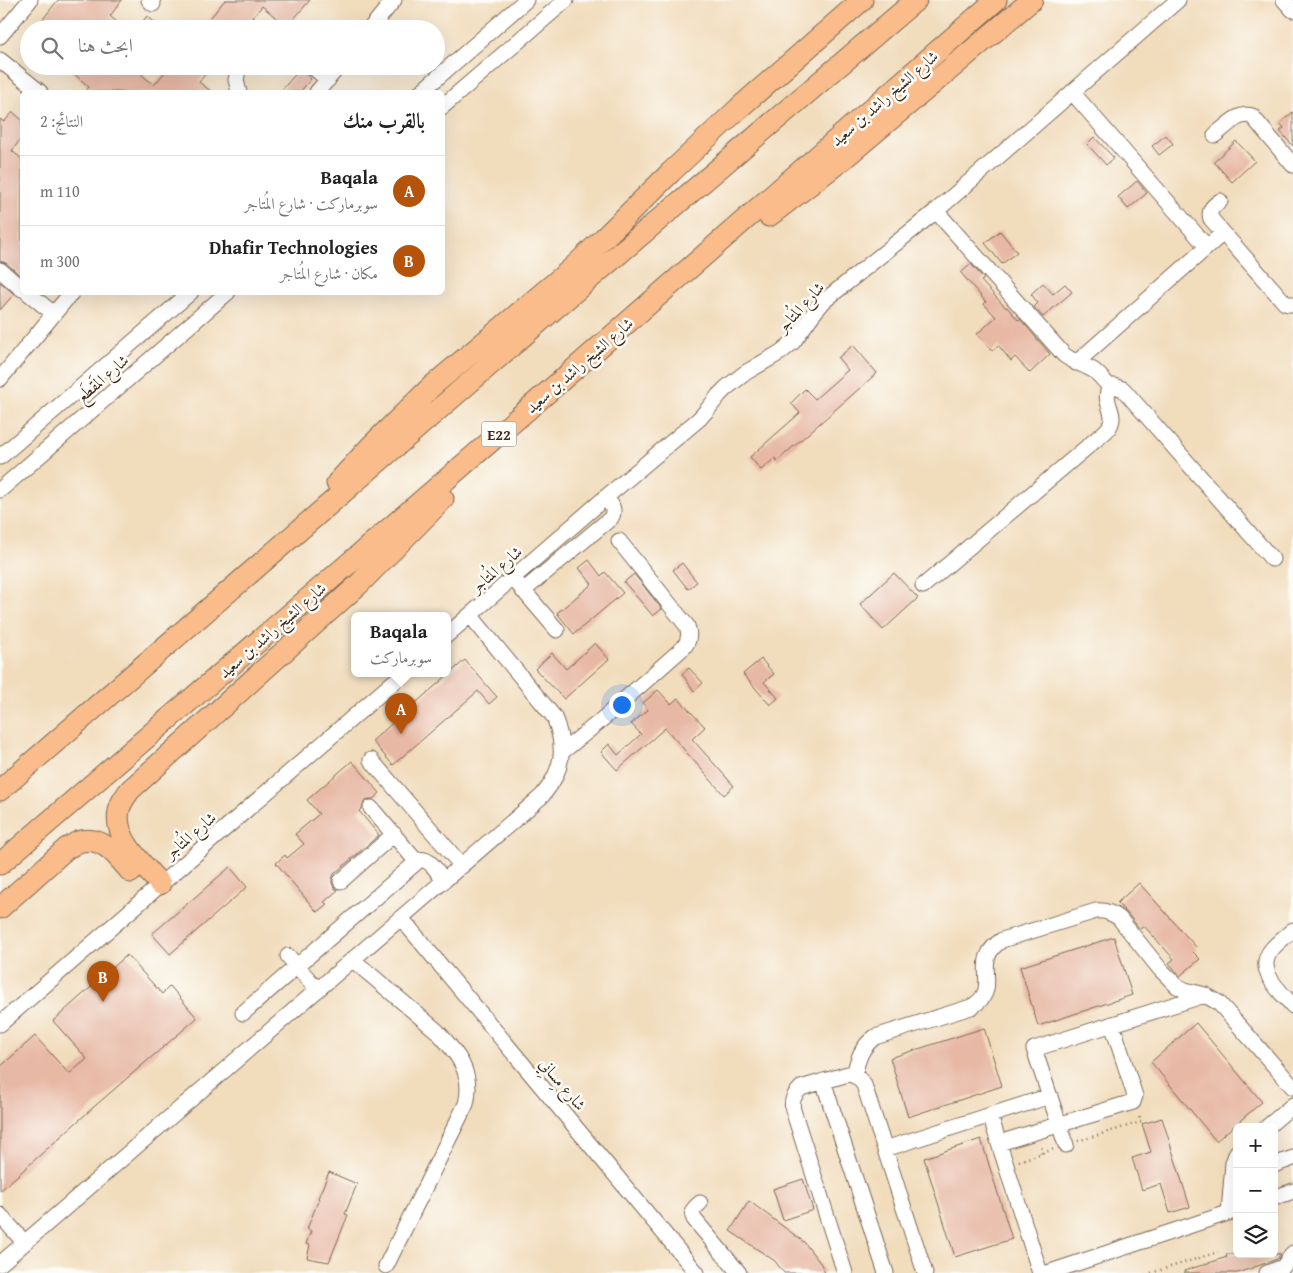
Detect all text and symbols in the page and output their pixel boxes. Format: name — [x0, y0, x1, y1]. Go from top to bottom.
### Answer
search box — [20, 20, 445, 75]
text: ابحث هنا — [78, 31, 133, 59]
icon: search — [38, 34, 66, 62]
street label: شارع الشيخ راشد بن سعيد — [825, 44, 945, 154]
text: بالقرب منك — [343, 105, 425, 136]
text: النتائج: 2 — [40, 109, 83, 133]
text: Baqala — [321, 163, 378, 191]
text: 110 m — [40, 179, 80, 203]
text: A — [404, 179, 414, 203]
text: سوبرماركت · شارع المُتاجر — [244, 191, 378, 215]
text: Dhafir Technologies — [209, 233, 378, 261]
text: 300 m — [40, 249, 80, 273]
text: B — [404, 249, 414, 273]
text: مكان · شارع المُتاجر — [279, 261, 378, 285]
street label: شارع المُتاجر — [768, 275, 831, 341]
street label: شارع الشيخ راشد بن سعيد — [520, 311, 640, 421]
street label: شارع المَقطَع — [70, 348, 136, 411]
road number: E22 — [482, 422, 516, 446]
street label: شارع المُتاجر — [463, 539, 529, 601]
street label: شارع الشيخ راشد بن سعيد — [213, 576, 333, 686]
popup — [351, 612, 451, 677]
text: Baqala — [370, 617, 427, 645]
text: سوبرماركت — [370, 645, 432, 669]
your location — [609, 692, 635, 718]
pin: A — [385, 693, 417, 734]
street label: شارع المُتاجر — [157, 805, 223, 867]
pin: B — [87, 961, 119, 1002]
street label: شارع مِسانِي — [532, 1053, 592, 1117]
map controls — [1233, 1123, 1278, 1258]
button: + — [1233, 1123, 1278, 1168]
button: − — [1233, 1168, 1278, 1213]
button: layers — [1233, 1213, 1278, 1258]

